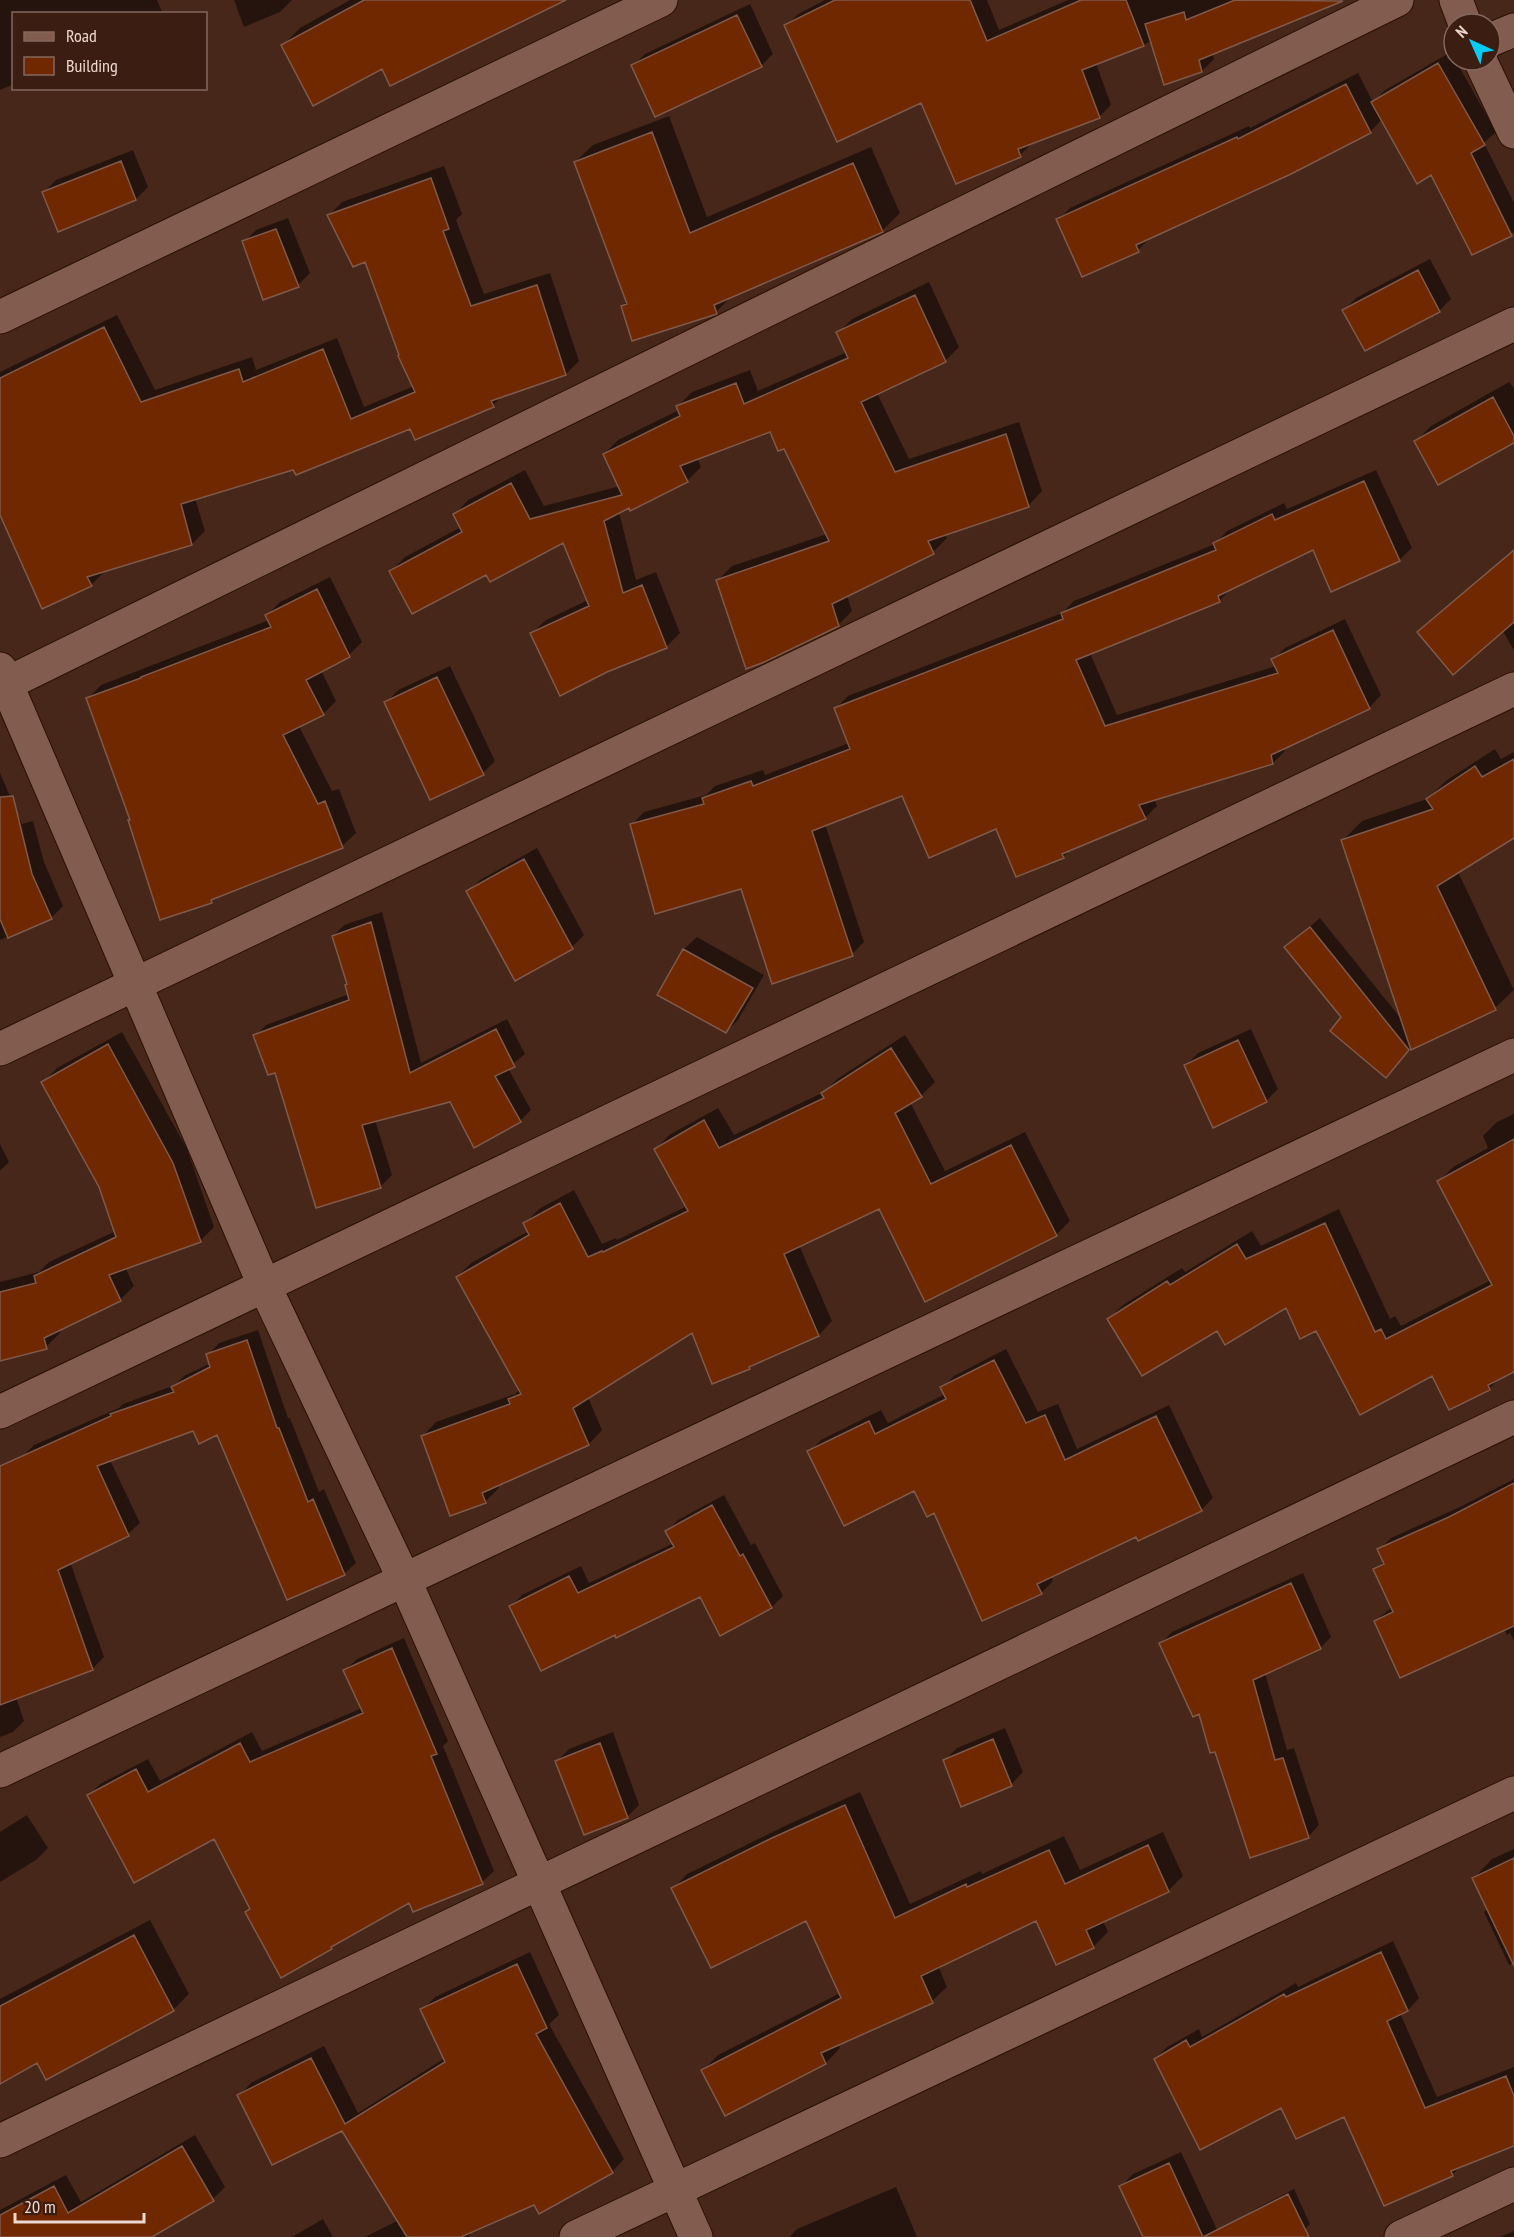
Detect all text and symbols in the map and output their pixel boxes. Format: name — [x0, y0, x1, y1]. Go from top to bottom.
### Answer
legend — [12, 12, 207, 90]
north arrow — [1442, 12, 1502, 72]
text: N — [1451, 21, 1472, 42]
text: Road — [66, 24, 97, 47]
text: Building — [66, 54, 118, 77]
scale bar — [15, 2186, 144, 2224]
text: 20 m — [24, 2195, 56, 2218]

